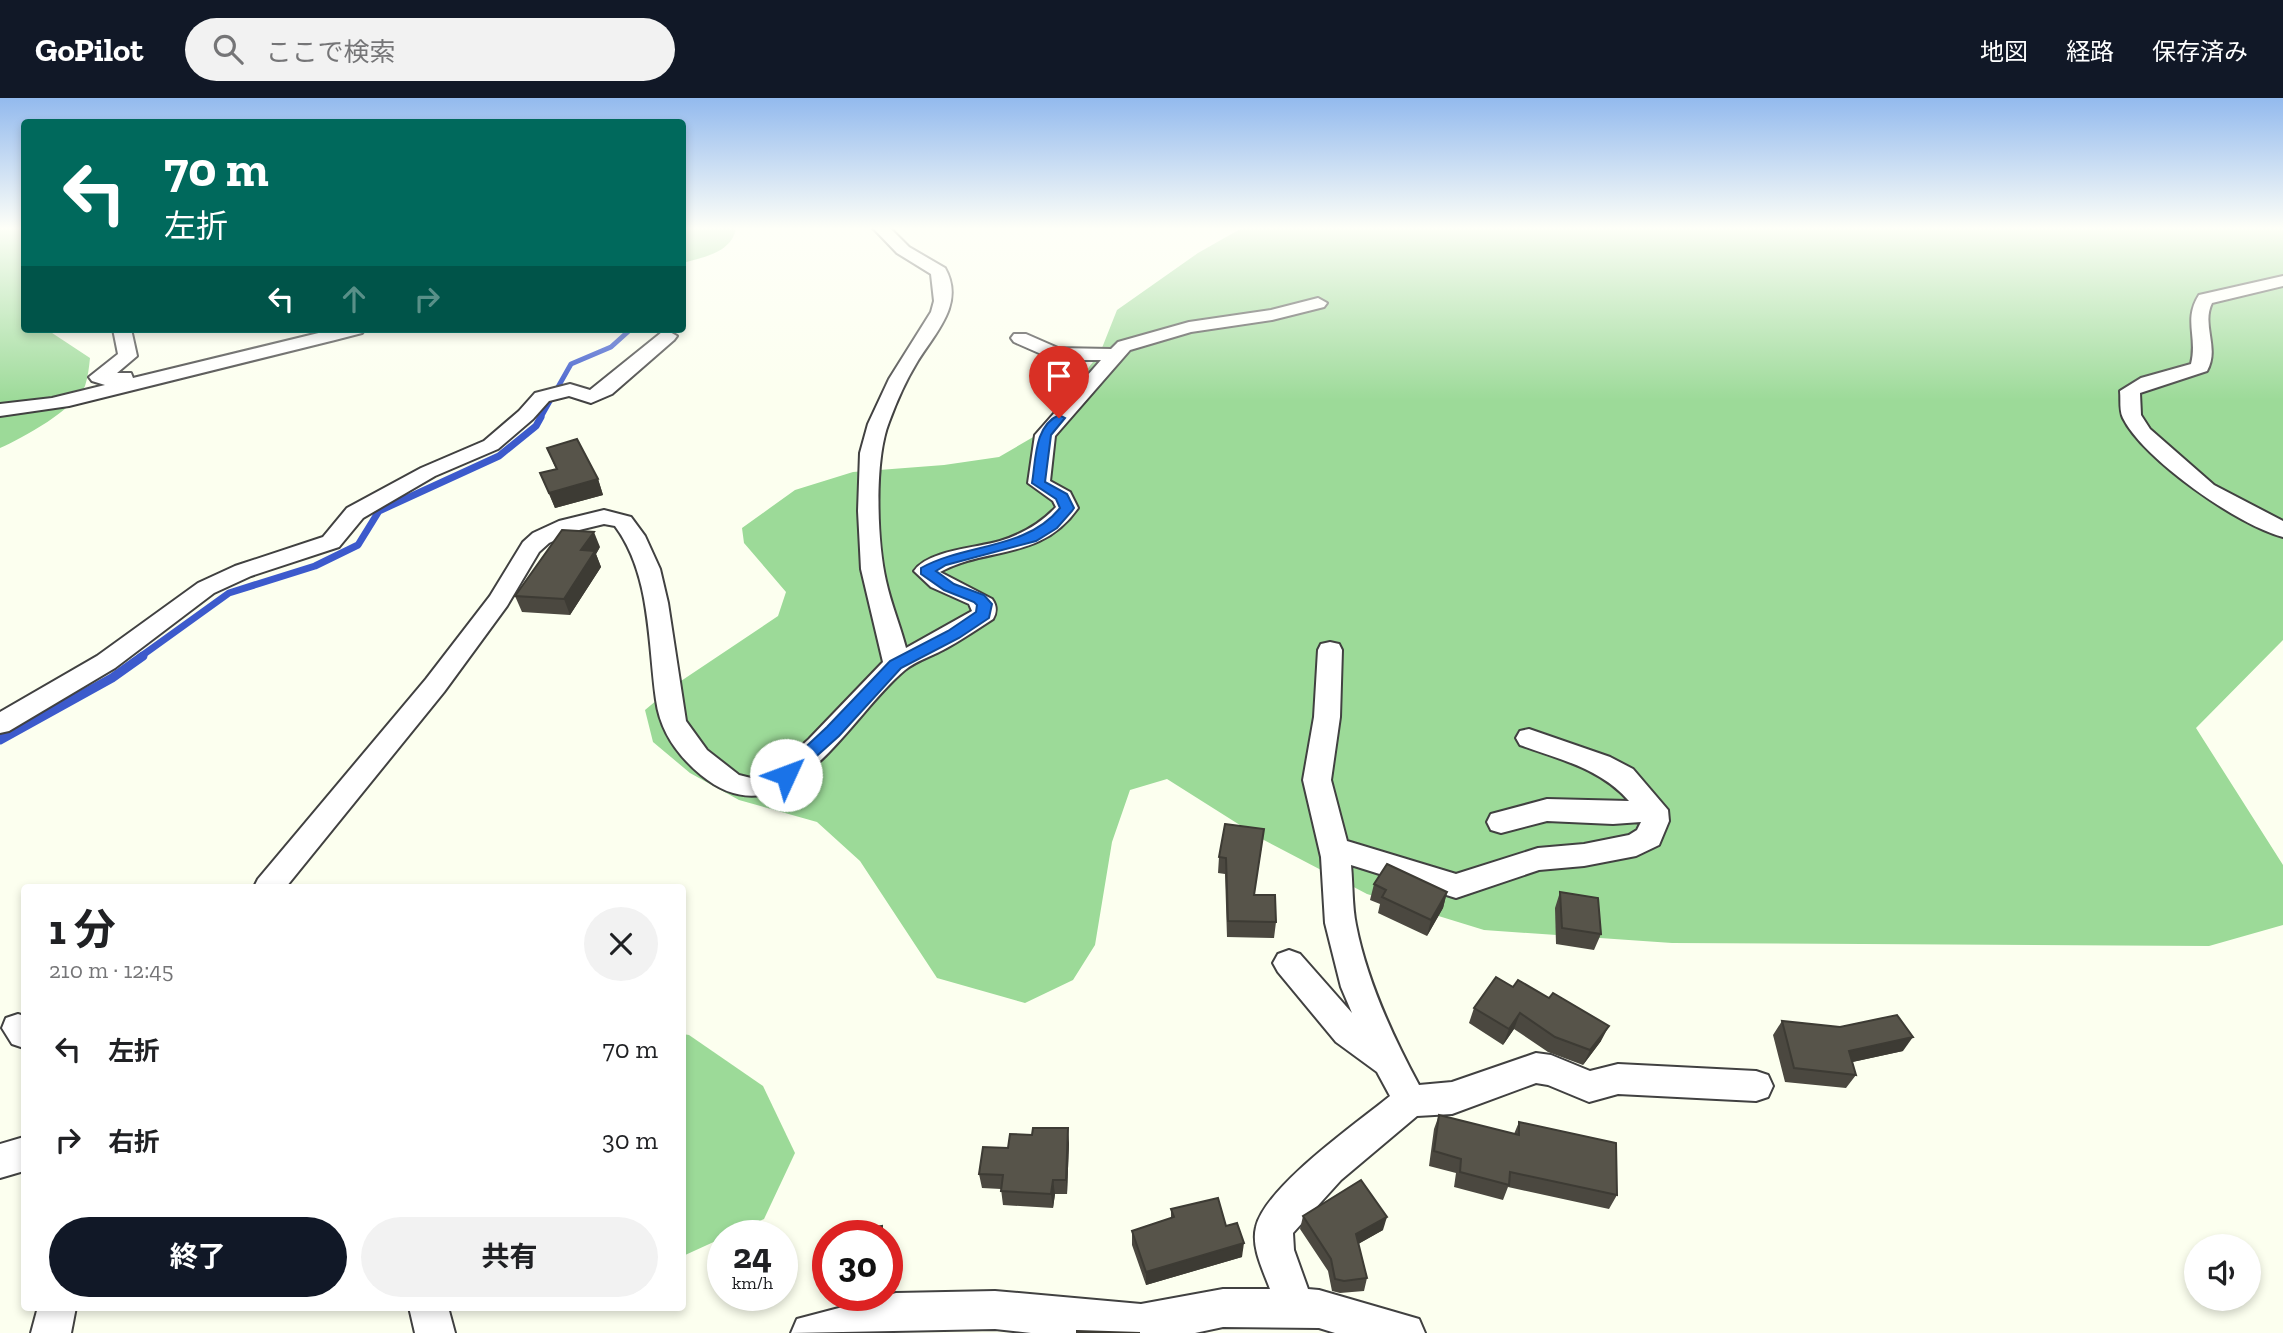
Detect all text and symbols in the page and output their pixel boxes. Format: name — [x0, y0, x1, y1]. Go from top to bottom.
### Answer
search box — [185, 18, 675, 81]
text: GoPilot — [35, 30, 143, 69]
icon: search — [209, 30, 247, 68]
text: ここで検索 — [265, 36, 396, 68]
text: 地図 — [1980, 37, 2028, 66]
text: 経路 — [2066, 37, 2114, 66]
text: 保存済み — [2152, 37, 2248, 66]
text: 70 m — [164, 140, 269, 199]
icon: left — [49, 147, 140, 238]
text: 左折 — [164, 207, 228, 245]
icon: left — [262, 280, 300, 318]
icon: ahead — [335, 280, 373, 318]
icon: right — [408, 280, 446, 318]
pin — [1029, 346, 1089, 418]
icon: arrive — [1040, 357, 1078, 395]
position arrow — [749, 738, 823, 812]
text: 1 分 — [49, 904, 116, 955]
button: close — [584, 907, 658, 981]
text: 210 m · 12:45 — [49, 956, 174, 984]
icon: left — [49, 1030, 87, 1068]
text: 70 m — [602, 1033, 658, 1065]
text: 左折 — [108, 1035, 160, 1067]
icon: right — [49, 1121, 87, 1159]
text: 30 m — [602, 1124, 658, 1156]
text: 右折 — [108, 1126, 160, 1158]
button: 終了 — [49, 1217, 347, 1297]
button: 共有 — [361, 1217, 658, 1297]
speed limit sign: 30 — [812, 1220, 903, 1311]
map controls — [2184, 1234, 2261, 1311]
button: sound — [2184, 1234, 2261, 1311]
text: 24 — [733, 1235, 772, 1277]
text: km/h — [732, 1272, 773, 1294]

